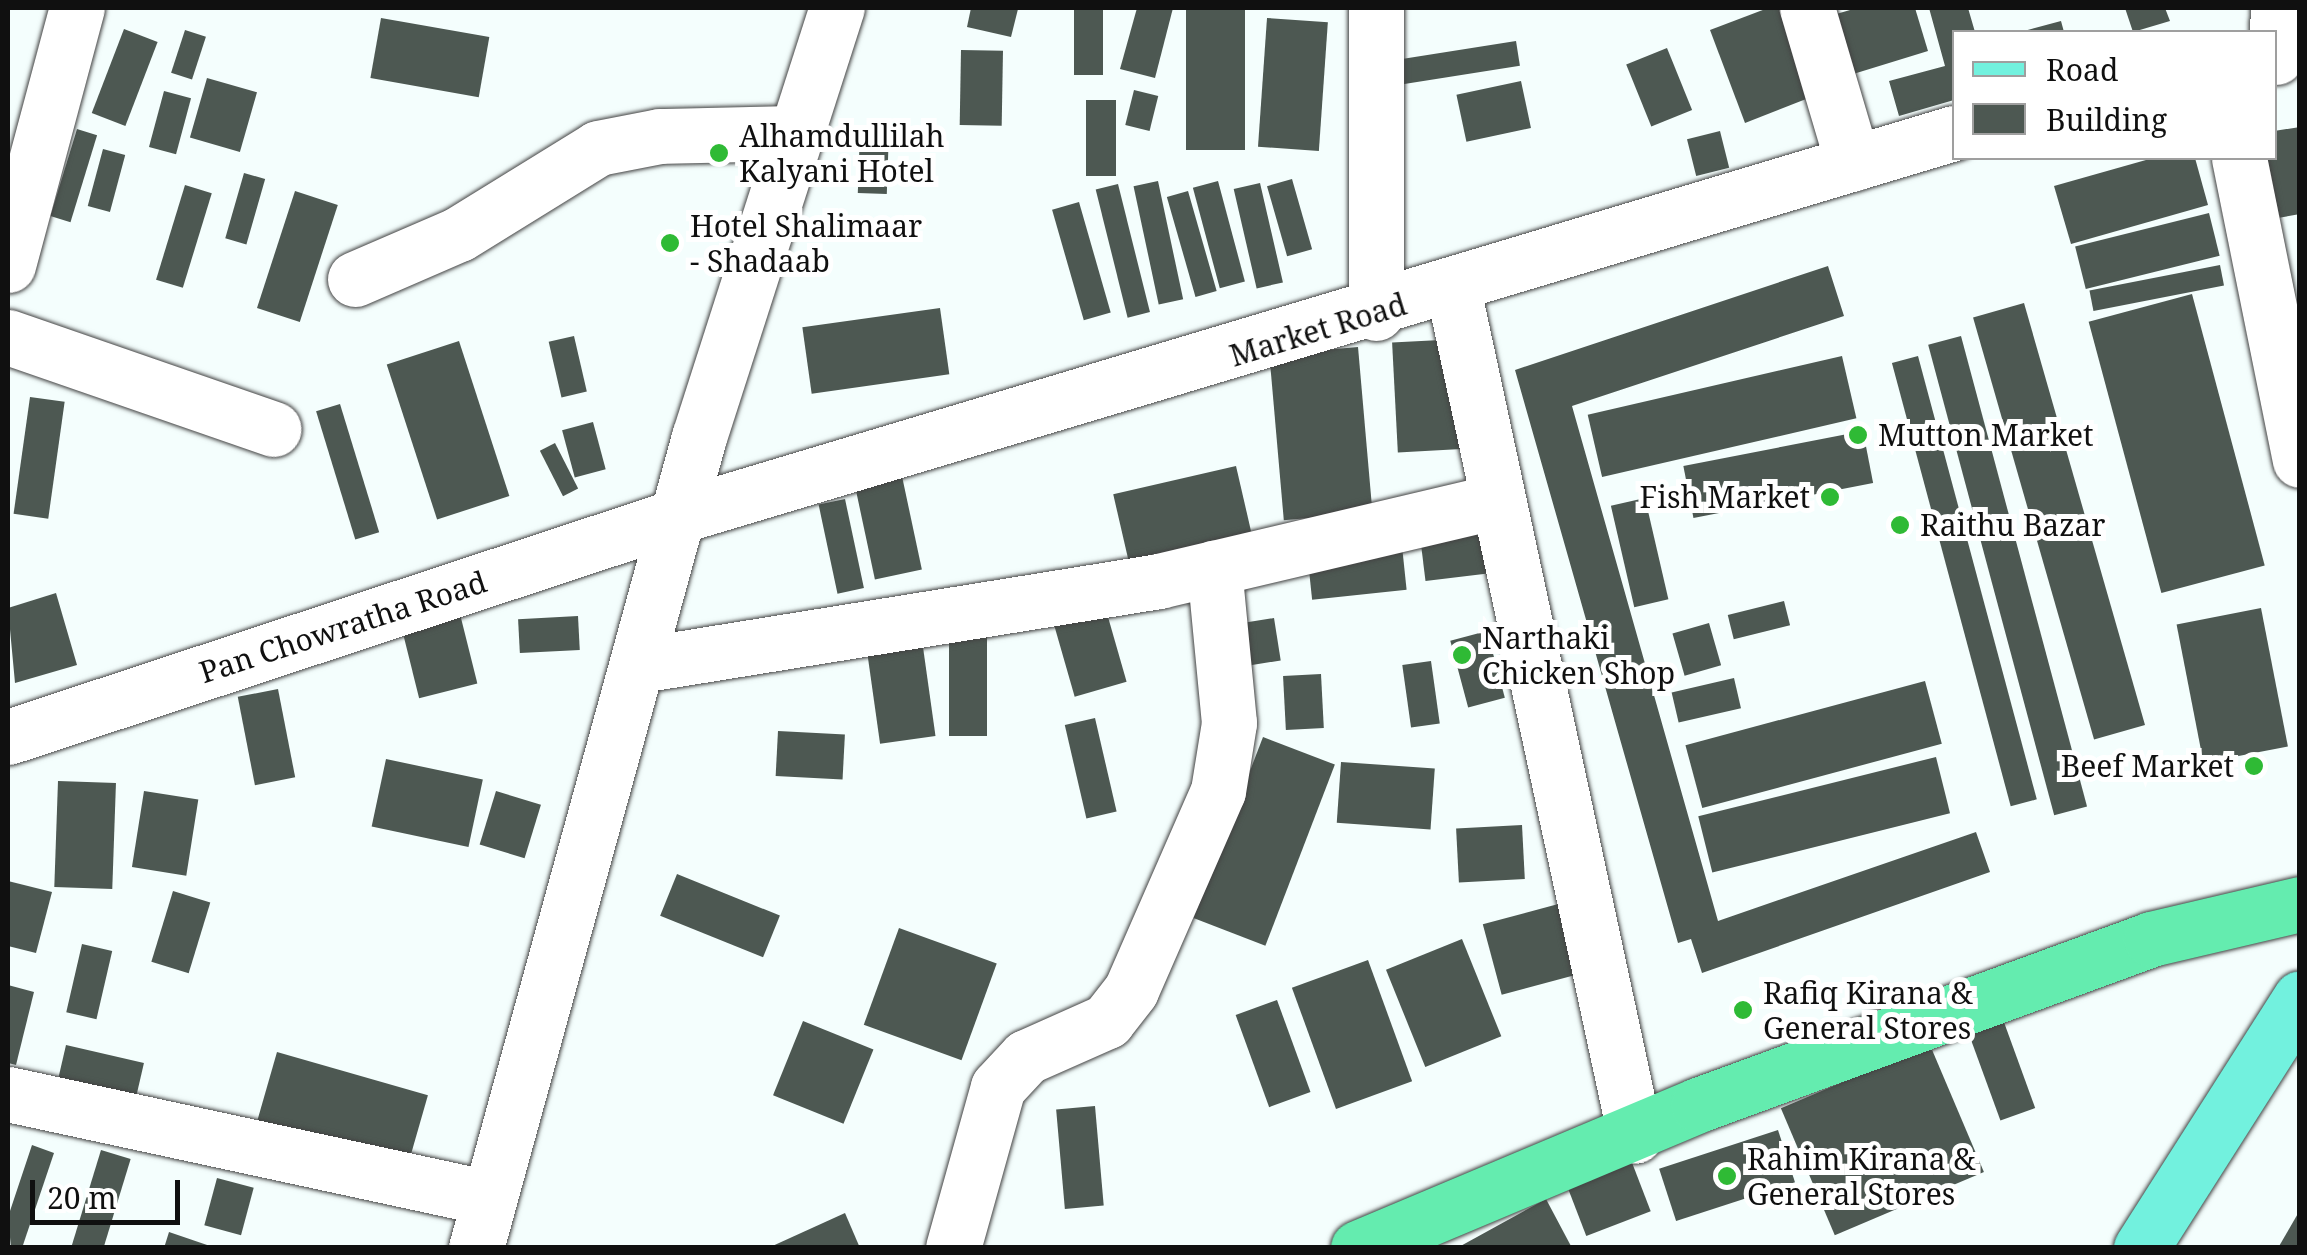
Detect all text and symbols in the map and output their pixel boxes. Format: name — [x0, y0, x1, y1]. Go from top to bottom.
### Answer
legend — [1952, 30, 2277, 160]
text: Road — [2046, 49, 2118, 90]
text: Building — [2046, 99, 2167, 140]
place label: Alhamdullilah Kalyani Hotel — [739, 118, 945, 188]
marker: Alhamdullilah Kalyani Hotel — [708, 142, 730, 164]
place label: Hotel Shalimaar - Shadaab — [690, 208, 922, 278]
marker: Hotel Shalimaar - Shadaab — [659, 232, 681, 254]
street label: Market Road — [1225, 286, 1411, 374]
place label: Mutton Market — [1878, 417, 2093, 453]
marker: Mutton Market — [1847, 424, 1869, 446]
place label: Fish Market — [1640, 479, 1810, 515]
marker: Fish Market — [1819, 486, 1841, 508]
place label: Raithu Bazar — [1920, 507, 2105, 543]
marker: Raithu Bazar — [1889, 514, 1911, 536]
street label: Pan Chowratha Road — [195, 564, 491, 690]
place label: Narthaki Chicken Shop — [1482, 620, 1675, 690]
marker: Narthaki Chicken Shop — [1451, 644, 1473, 666]
place label: Beef Market — [2061, 748, 2234, 784]
marker: Beef Market — [2243, 755, 2265, 777]
place label: Rafiq Kirana & General Stores — [1763, 975, 1973, 1046]
marker: Rafiq Kirana & General Stores — [1732, 999, 1754, 1021]
place label: Rahim Kirana & General Stores — [1747, 1141, 1976, 1212]
scale bar — [35, 1160, 185, 1222]
marker: Rahim Kirana & General Stores — [1716, 1165, 1738, 1187]
text: 20 m — [47, 1177, 117, 1218]

